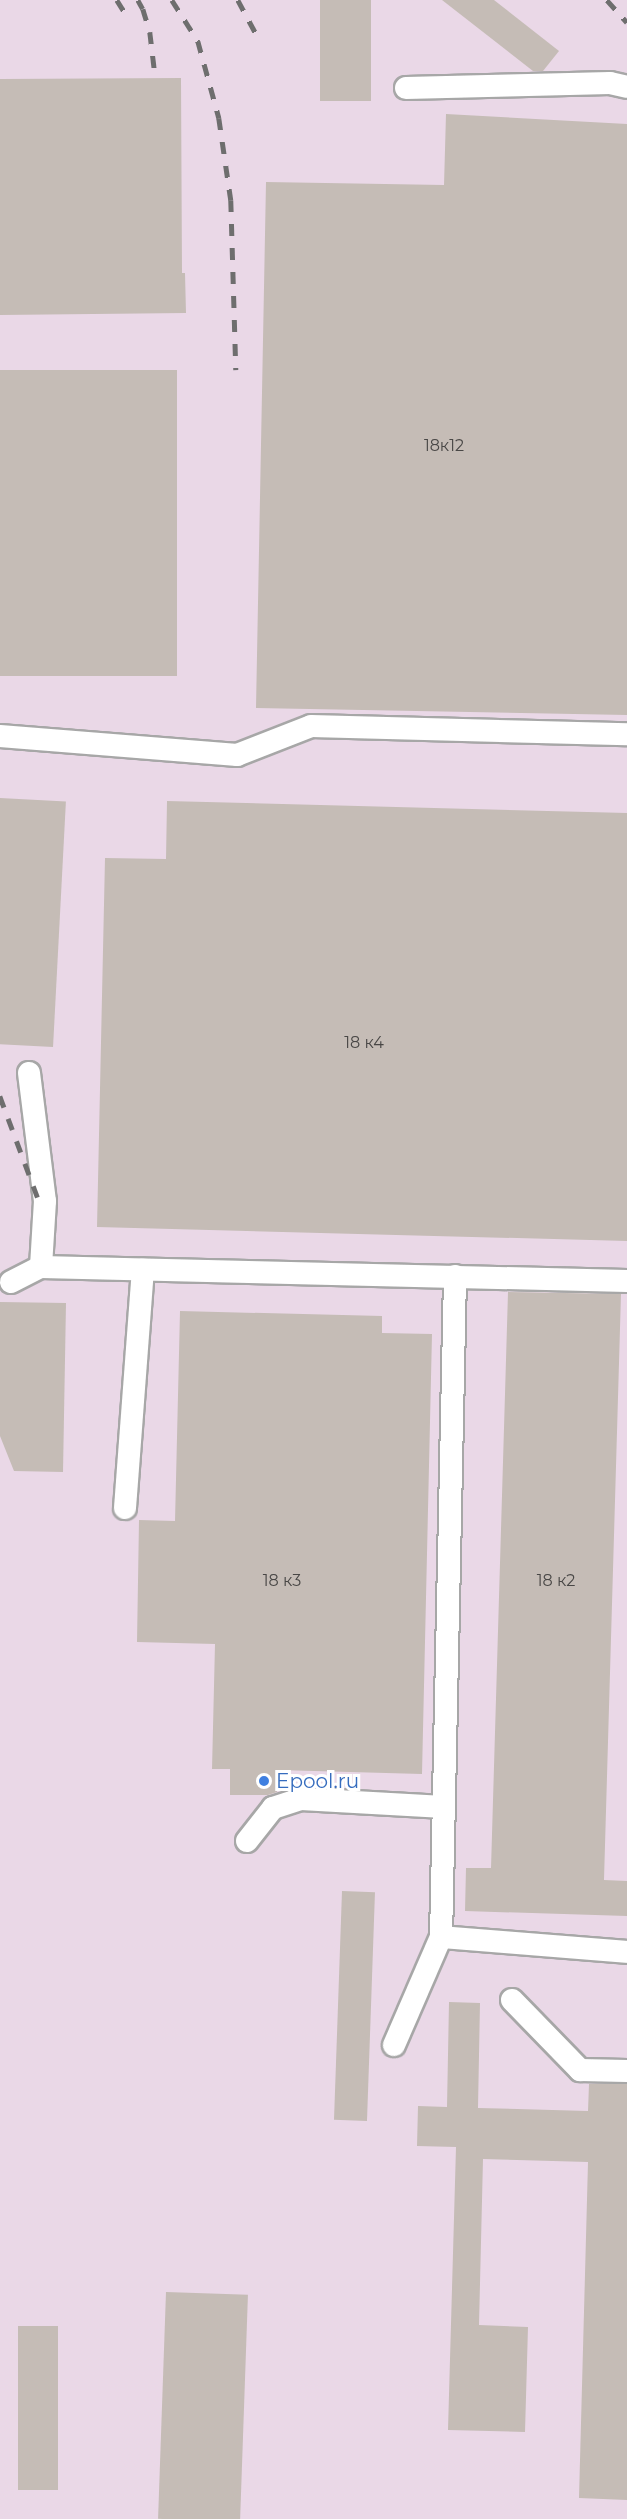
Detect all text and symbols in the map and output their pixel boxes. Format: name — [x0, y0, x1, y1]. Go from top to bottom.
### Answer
house number: 18к12 — [424, 436, 464, 456]
house number: 18 к4 — [344, 1033, 384, 1053]
house number: 18 к3 — [263, 1571, 301, 1591]
house number: 18 к2 — [537, 1571, 575, 1591]
place label: Epool.ru — [276, 1769, 359, 1793]
marker: Epool.ru — [257, 1774, 271, 1788]

